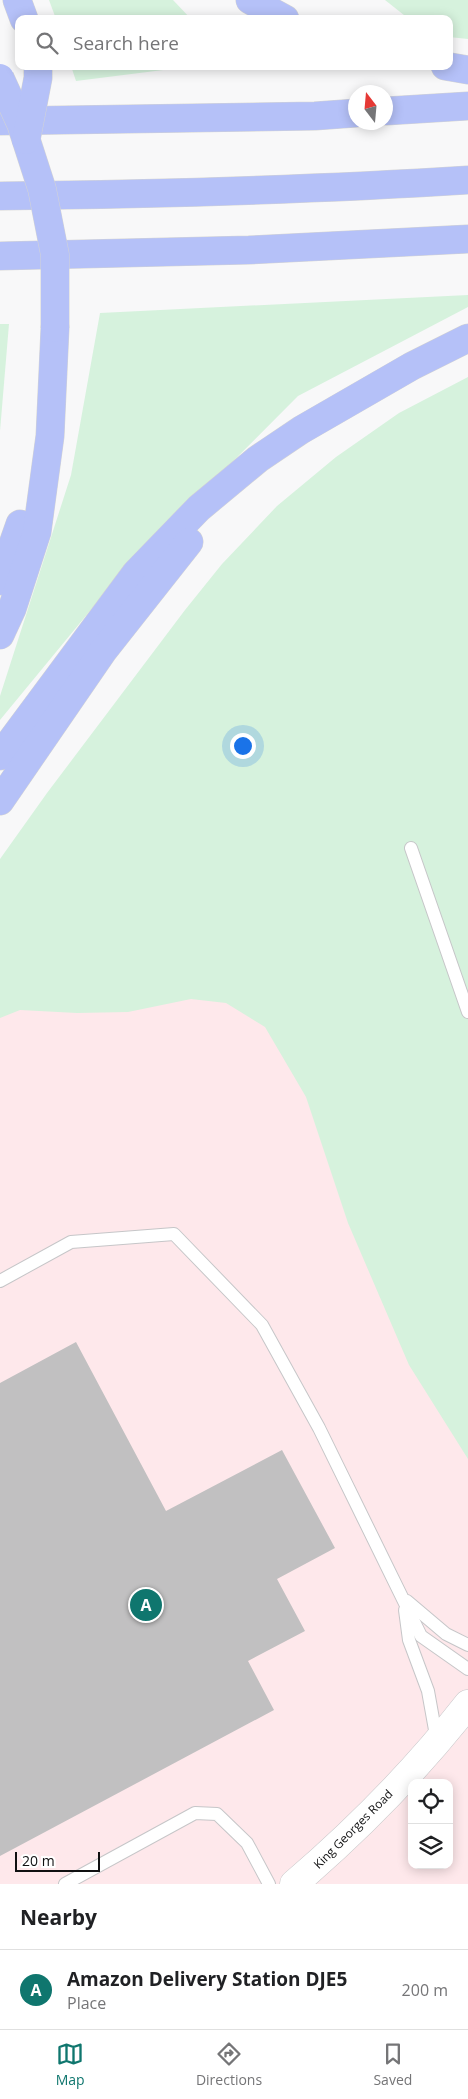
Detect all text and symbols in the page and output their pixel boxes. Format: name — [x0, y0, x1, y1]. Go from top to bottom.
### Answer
search box — [15, 15, 453, 70]
icon: search — [33, 29, 61, 57]
text: Search here — [73, 30, 179, 56]
north arrow — [348, 85, 393, 130]
your location — [230, 733, 256, 759]
pin: A — [130, 1586, 162, 1624]
map controls — [408, 1779, 453, 1869]
button: locate — [408, 1779, 453, 1824]
street label: King Georges Road — [310, 1786, 396, 1872]
button: layers — [408, 1824, 453, 1869]
scale bar — [15, 1849, 100, 1872]
text: 20 m — [22, 1851, 55, 1870]
text: Nearby — [20, 1903, 97, 1931]
text: Amazon Delivery Station DJE5 — [67, 1966, 347, 1992]
text: A — [30, 1979, 42, 2001]
text: 200 m — [402, 1979, 448, 2001]
text: Place — [67, 1992, 106, 2014]
tab: Map — [56, 2040, 85, 2089]
tab: Directions — [196, 2040, 262, 2089]
tab: Saved — [373, 2040, 412, 2089]

